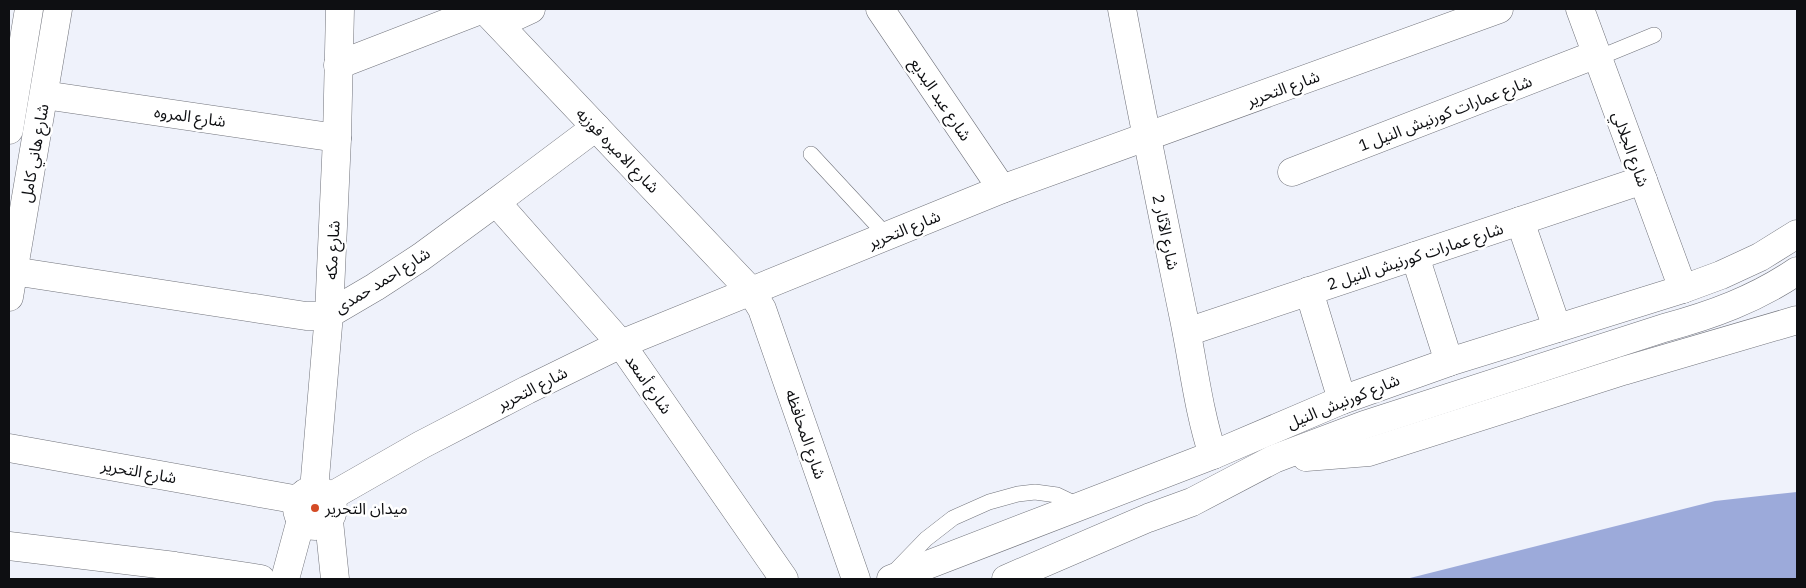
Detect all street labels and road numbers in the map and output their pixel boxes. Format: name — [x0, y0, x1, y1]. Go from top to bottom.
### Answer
street label: شارع عبد البديع — [903, 54, 976, 146]
street label: شارع التحرير — [1243, 66, 1323, 114]
street label: شارع عمارات كورنيش النيل 1 — [1355, 71, 1536, 158]
street label: شارع المروه — [152, 101, 227, 134]
street label: شارع هاني كامل — [15, 102, 55, 204]
street label: شارع الاميره فوزيه — [570, 103, 664, 199]
street label: شارع الجلالي — [1605, 109, 1654, 190]
street label: شارع الآثار 2 — [1145, 192, 1184, 272]
street label: شارع التحرير — [864, 205, 944, 256]
street label: شارع عمارات كورنيش النيل 2 — [1324, 218, 1507, 297]
street label: شارع مكه — [320, 220, 347, 280]
street label: شارع احمد حمدى — [330, 243, 435, 320]
street label: شارع أسعد — [619, 350, 677, 419]
street label: شارع التحرير — [493, 362, 572, 417]
street label: شارع كورنيش النيل — [1284, 369, 1403, 436]
street label: شارع المحافظه — [779, 387, 831, 482]
street label: شارع التحرير — [98, 454, 178, 490]

